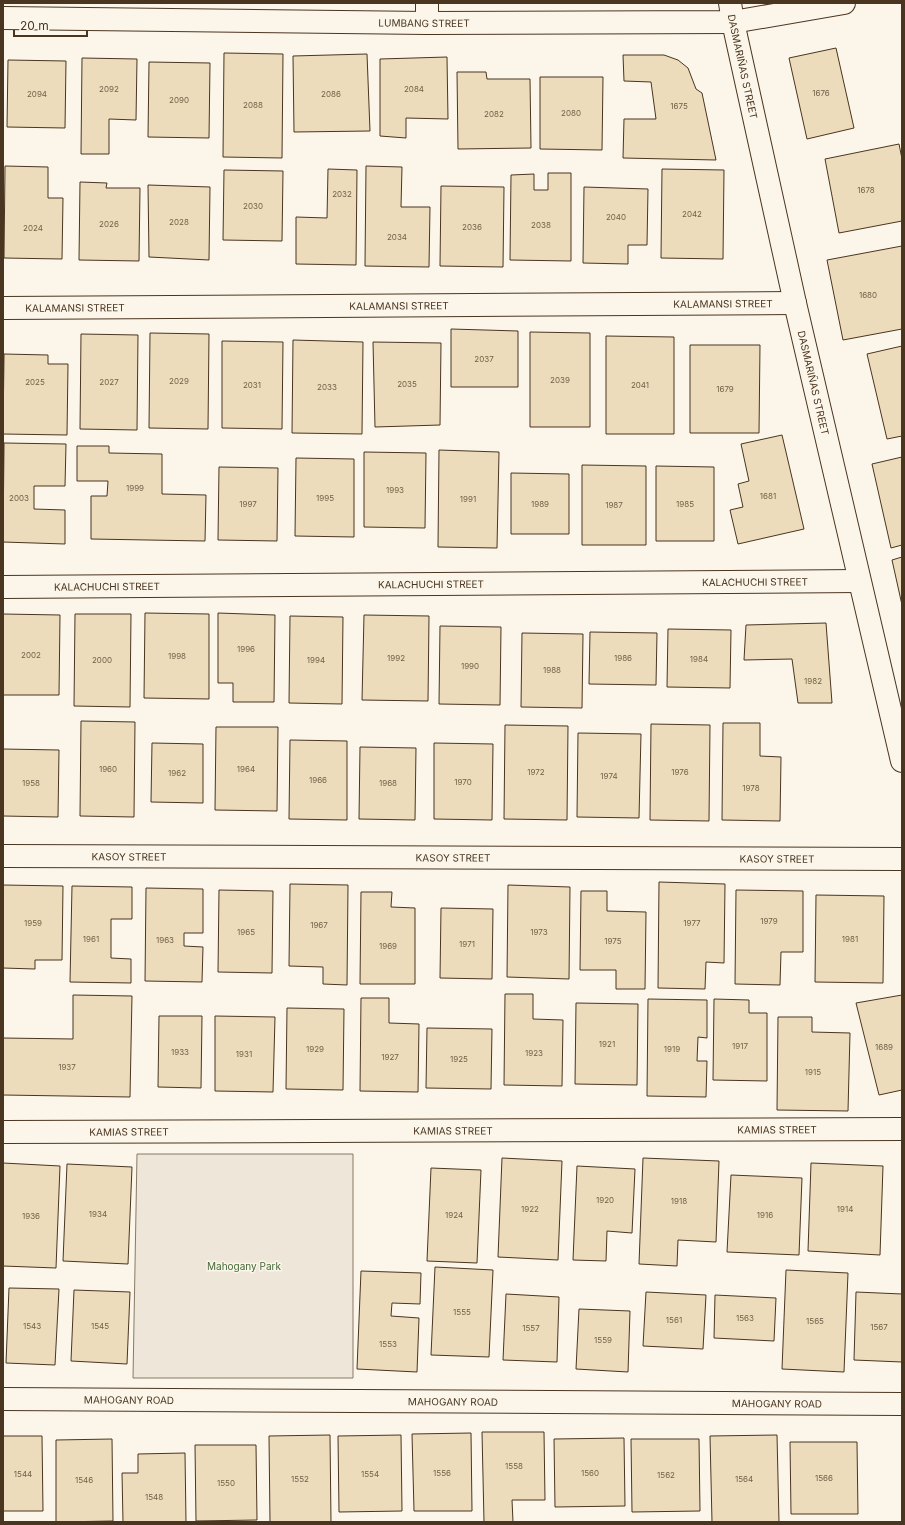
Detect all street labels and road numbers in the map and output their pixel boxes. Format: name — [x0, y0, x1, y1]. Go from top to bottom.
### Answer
street label: DASMARIÑAS STREET — [726, 14, 760, 120]
street label: LUMBANG STREET — [378, 16, 470, 29]
street label: KALAMANSI STREET — [673, 297, 773, 310]
street label: KALAMANSI STREET — [349, 299, 449, 312]
street label: KALAMANSI STREET — [25, 301, 125, 314]
street label: DASMARIÑAS STREET — [796, 329, 832, 436]
street label: KALACHUCHI STREET — [702, 575, 808, 588]
street label: KALACHUCHI STREET — [378, 578, 484, 590]
street label: KALACHUCHI STREET — [54, 580, 160, 593]
street label: KASOY STREET — [92, 850, 166, 863]
street label: KASOY STREET — [416, 851, 490, 864]
street label: KASOY STREET — [740, 852, 814, 865]
street label: KAMIAS STREET — [737, 1123, 817, 1136]
street label: KAMIAS STREET — [413, 1124, 493, 1137]
street label: KAMIAS STREET — [89, 1125, 169, 1138]
street label: MAHOGANY ROAD — [84, 1393, 174, 1406]
street label: MAHOGANY ROAD — [408, 1395, 498, 1408]
street label: MAHOGANY ROAD — [732, 1397, 822, 1410]

